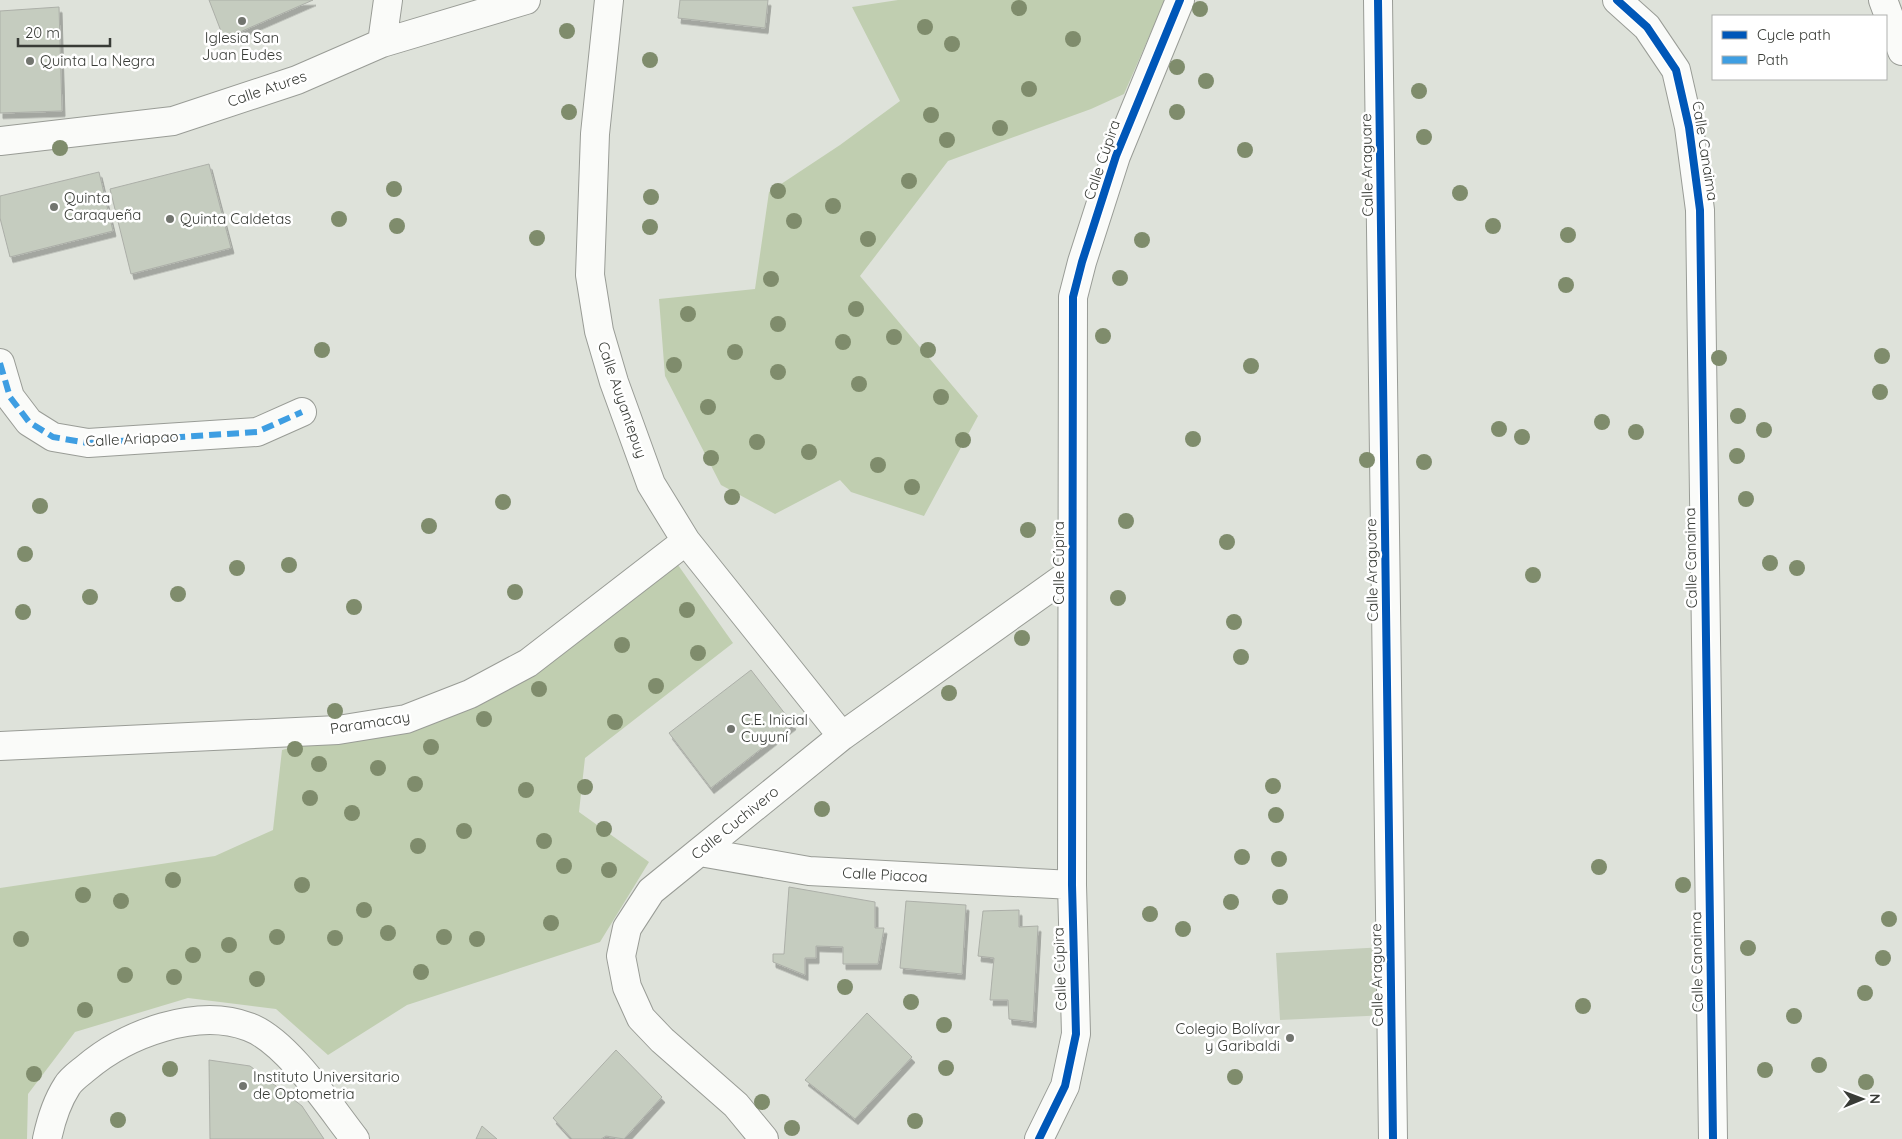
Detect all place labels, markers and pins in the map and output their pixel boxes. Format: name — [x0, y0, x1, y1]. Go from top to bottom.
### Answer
marker: Iglesia San Juan Eudes — [236, 15, 248, 27]
place label: Iglesia San Juan Eudes — [202, 28, 282, 64]
place label: Quinta La Negra — [40, 51, 155, 70]
marker: Quinta La Negra — [24, 55, 36, 67]
place label: Quinta Caraqueña — [64, 188, 141, 224]
marker: Quinta Caraqueña — [48, 201, 60, 213]
place label: Quinta Caldetas — [180, 209, 291, 228]
marker: Quinta Caldetas — [164, 213, 176, 225]
place label: C.E. Inicial Cuyuní — [741, 710, 808, 746]
marker: C.E. Inicial Cuyuní — [725, 723, 737, 735]
place label: Colegio Bolívar y Garibaldi — [1175, 1019, 1280, 1055]
marker: Colegio Bolívar y Garibaldi — [1284, 1032, 1296, 1044]
place label: Instituto Universitario de Optometria — [253, 1067, 400, 1103]
marker: Instituto Universitario de Optometria — [237, 1080, 249, 1092]

